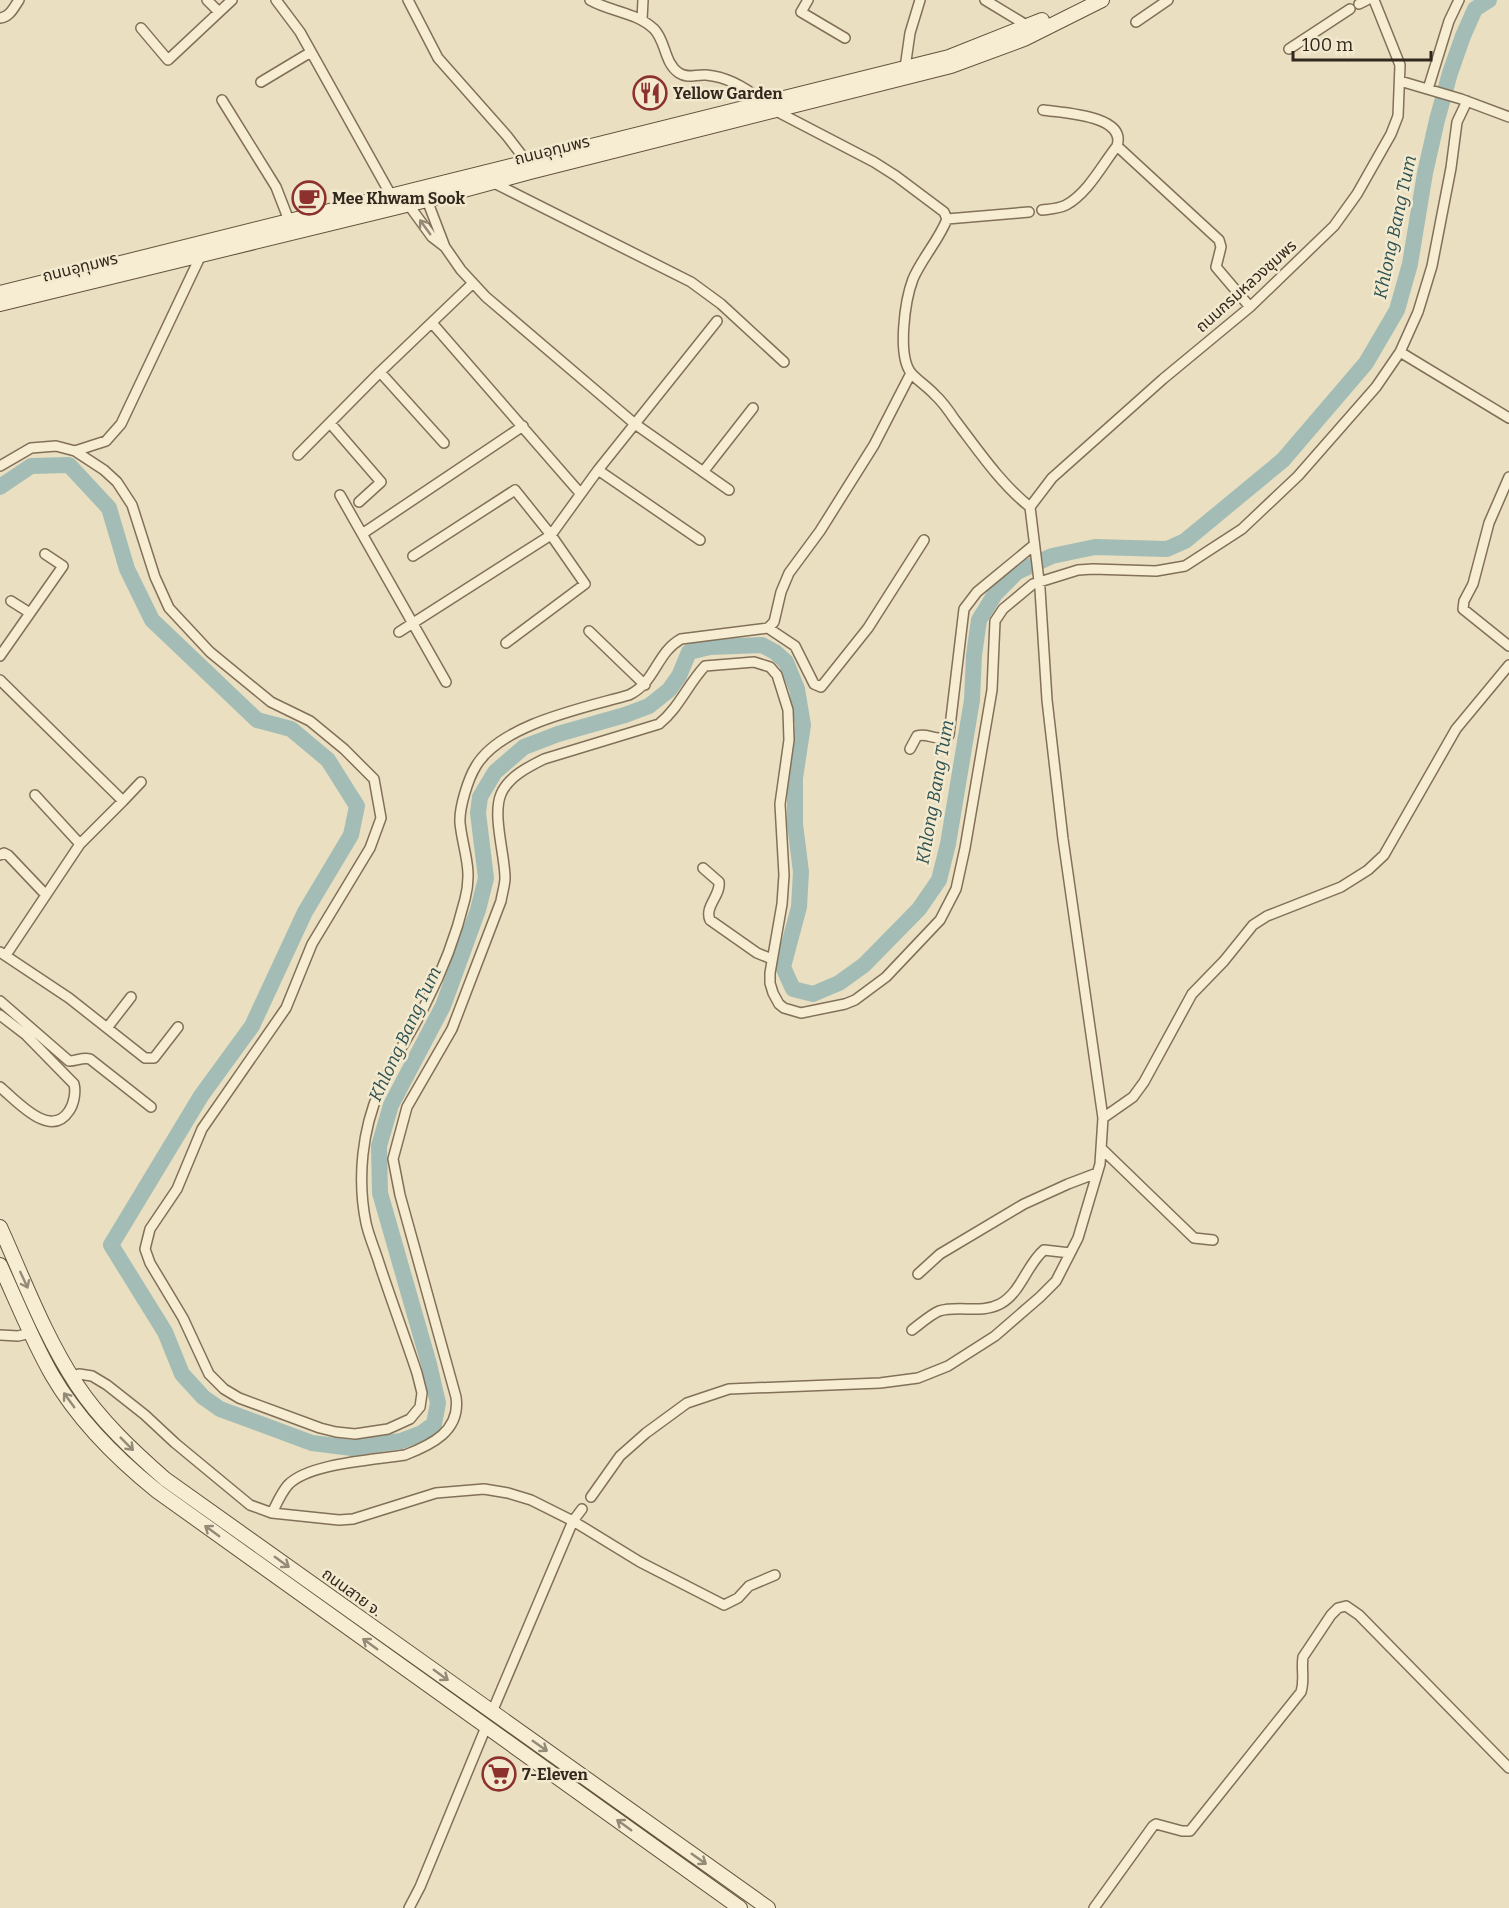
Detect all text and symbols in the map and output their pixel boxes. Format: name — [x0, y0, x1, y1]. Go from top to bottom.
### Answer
scale bar — [1293, 24, 1431, 62]
text: 100 m — [1302, 34, 1353, 56]
restaurant icon: Yellow Garden — [632, 75, 668, 111]
place label: Yellow Garden — [673, 84, 783, 103]
street label: ถนนอุทุมพร — [512, 131, 592, 169]
water label: Khlong Bang Tum — [1369, 153, 1421, 301]
cafe icon: Mee Khwam Sook — [291, 180, 327, 216]
place label: Mee Khwam Sook — [332, 189, 466, 208]
one-way arrow — [419, 220, 431, 236]
street label: ถนนกรมหลวงชุมพร — [1192, 236, 1300, 336]
street label: ถนนอุทุมพร — [40, 248, 120, 286]
water label: Khlong Bang Tum — [911, 718, 959, 866]
water label: Khlong Bang Tum — [364, 963, 446, 1105]
one-way arrow — [19, 1271, 31, 1289]
one-way arrow — [63, 1392, 75, 1408]
one-way arrow — [120, 1436, 135, 1451]
one-way arrow — [204, 1524, 220, 1537]
one-way arrow — [274, 1556, 290, 1568]
street label: ถนนสาย จ. — [318, 1564, 386, 1620]
one-way arrow — [363, 1638, 379, 1650]
one-way arrow — [432, 1669, 448, 1681]
one-way arrow — [532, 1740, 548, 1752]
supermarket icon: 7-Eleven — [481, 1756, 517, 1792]
place label: 7-Eleven — [522, 1765, 589, 1784]
one-way arrow — [617, 1819, 633, 1831]
one-way arrow — [691, 1853, 707, 1865]

